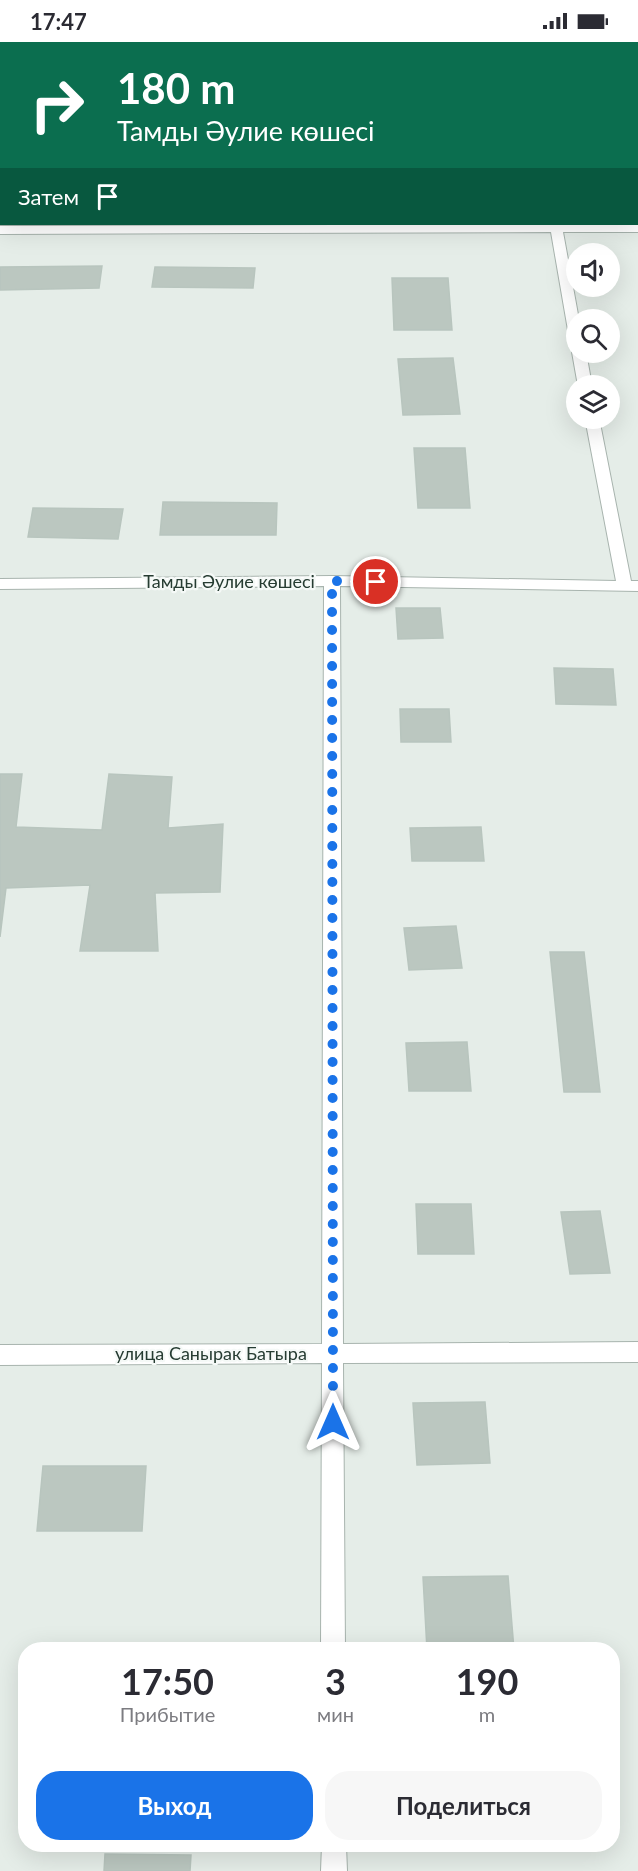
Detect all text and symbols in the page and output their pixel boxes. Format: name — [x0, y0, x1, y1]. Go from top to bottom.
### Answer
text: 17:47 — [30, 8, 87, 35]
text: 180 m — [117, 63, 235, 113]
icon: right — [18, 66, 96, 144]
text: Тамды Әулие көшесі — [117, 114, 375, 147]
icon: arrive — [91, 180, 124, 213]
text: Затем — [18, 183, 79, 210]
map controls — [566, 243, 620, 429]
button: sound — [566, 243, 620, 297]
button: search — [566, 309, 620, 363]
button: layers — [566, 375, 620, 429]
pin — [350, 556, 401, 607]
icon: arrive — [359, 565, 392, 598]
street label: Тамды Әулие көшесі — [143, 570, 315, 592]
street label: улица Санырак Батыра — [115, 1342, 307, 1364]
position arrow — [301, 1390, 365, 1454]
text: 17:50 — [121, 1659, 214, 1703]
text: 3 — [325, 1659, 346, 1703]
text: 190 — [456, 1659, 518, 1703]
text: Прибытие — [120, 1702, 215, 1726]
text: мин — [317, 1702, 354, 1726]
text: m — [479, 1702, 495, 1726]
button: Выход — [36, 1771, 313, 1840]
button: Поделиться — [325, 1771, 602, 1840]

